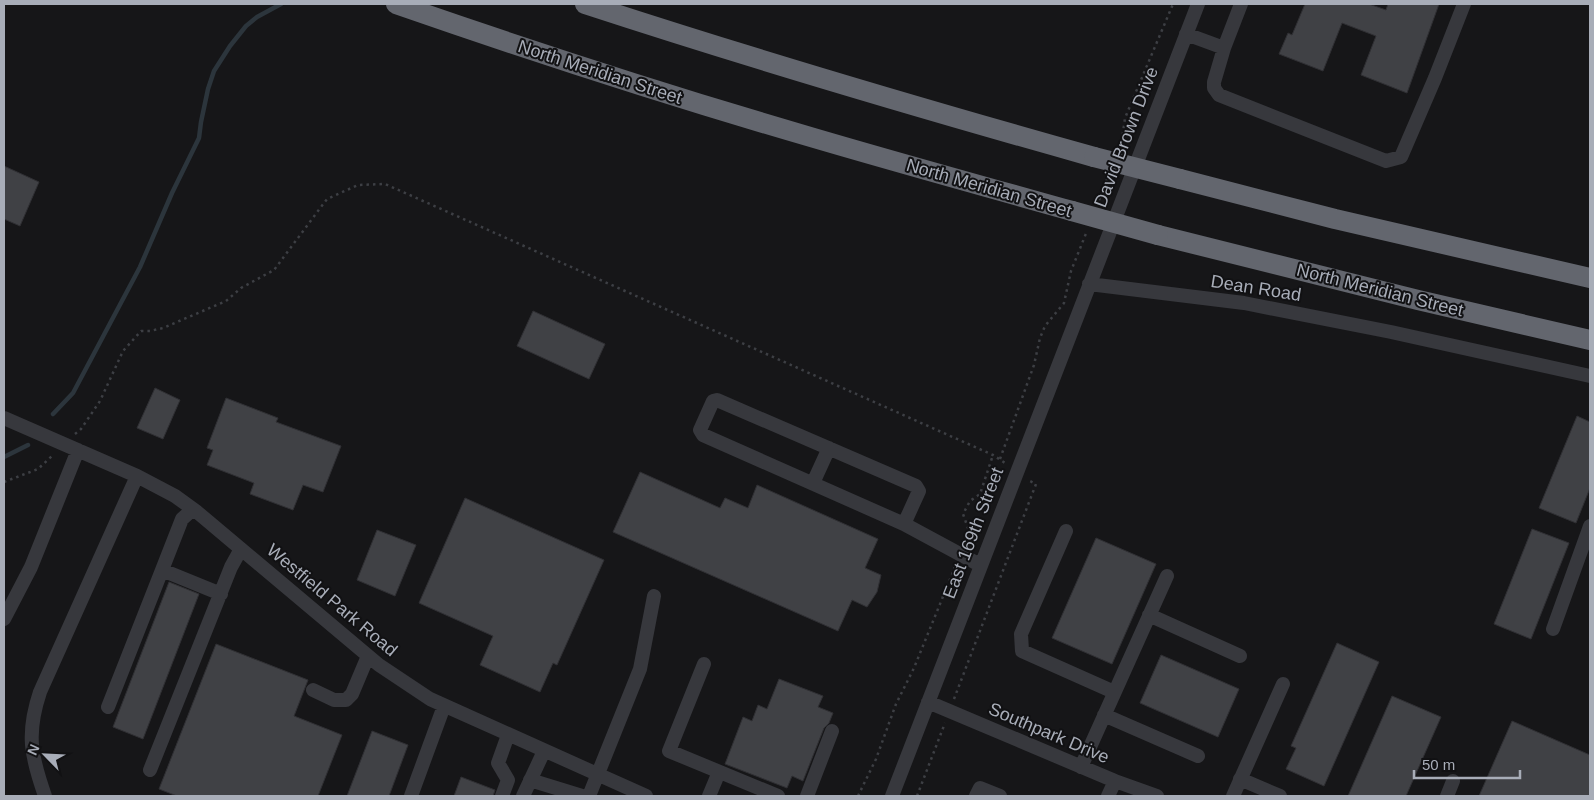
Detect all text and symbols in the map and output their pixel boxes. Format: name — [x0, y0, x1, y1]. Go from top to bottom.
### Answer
street label: North Meridian Street — [516, 36, 684, 108]
street label: David Brown Drive — [1090, 64, 1162, 210]
street label: North Meridian Street — [904, 155, 1074, 221]
street label: North Meridian Street — [1295, 260, 1465, 320]
street label: Dean Road — [1209, 271, 1303, 305]
street label: East 169th Street — [939, 464, 1007, 602]
street label: Westfield Park Road — [263, 540, 401, 660]
street label: Southpark Drive — [986, 699, 1112, 767]
north arrow — [20, 730, 70, 780]
text: N — [24, 742, 42, 758]
scale bar — [1414, 748, 1520, 780]
text: 50 m — [1422, 756, 1455, 773]

